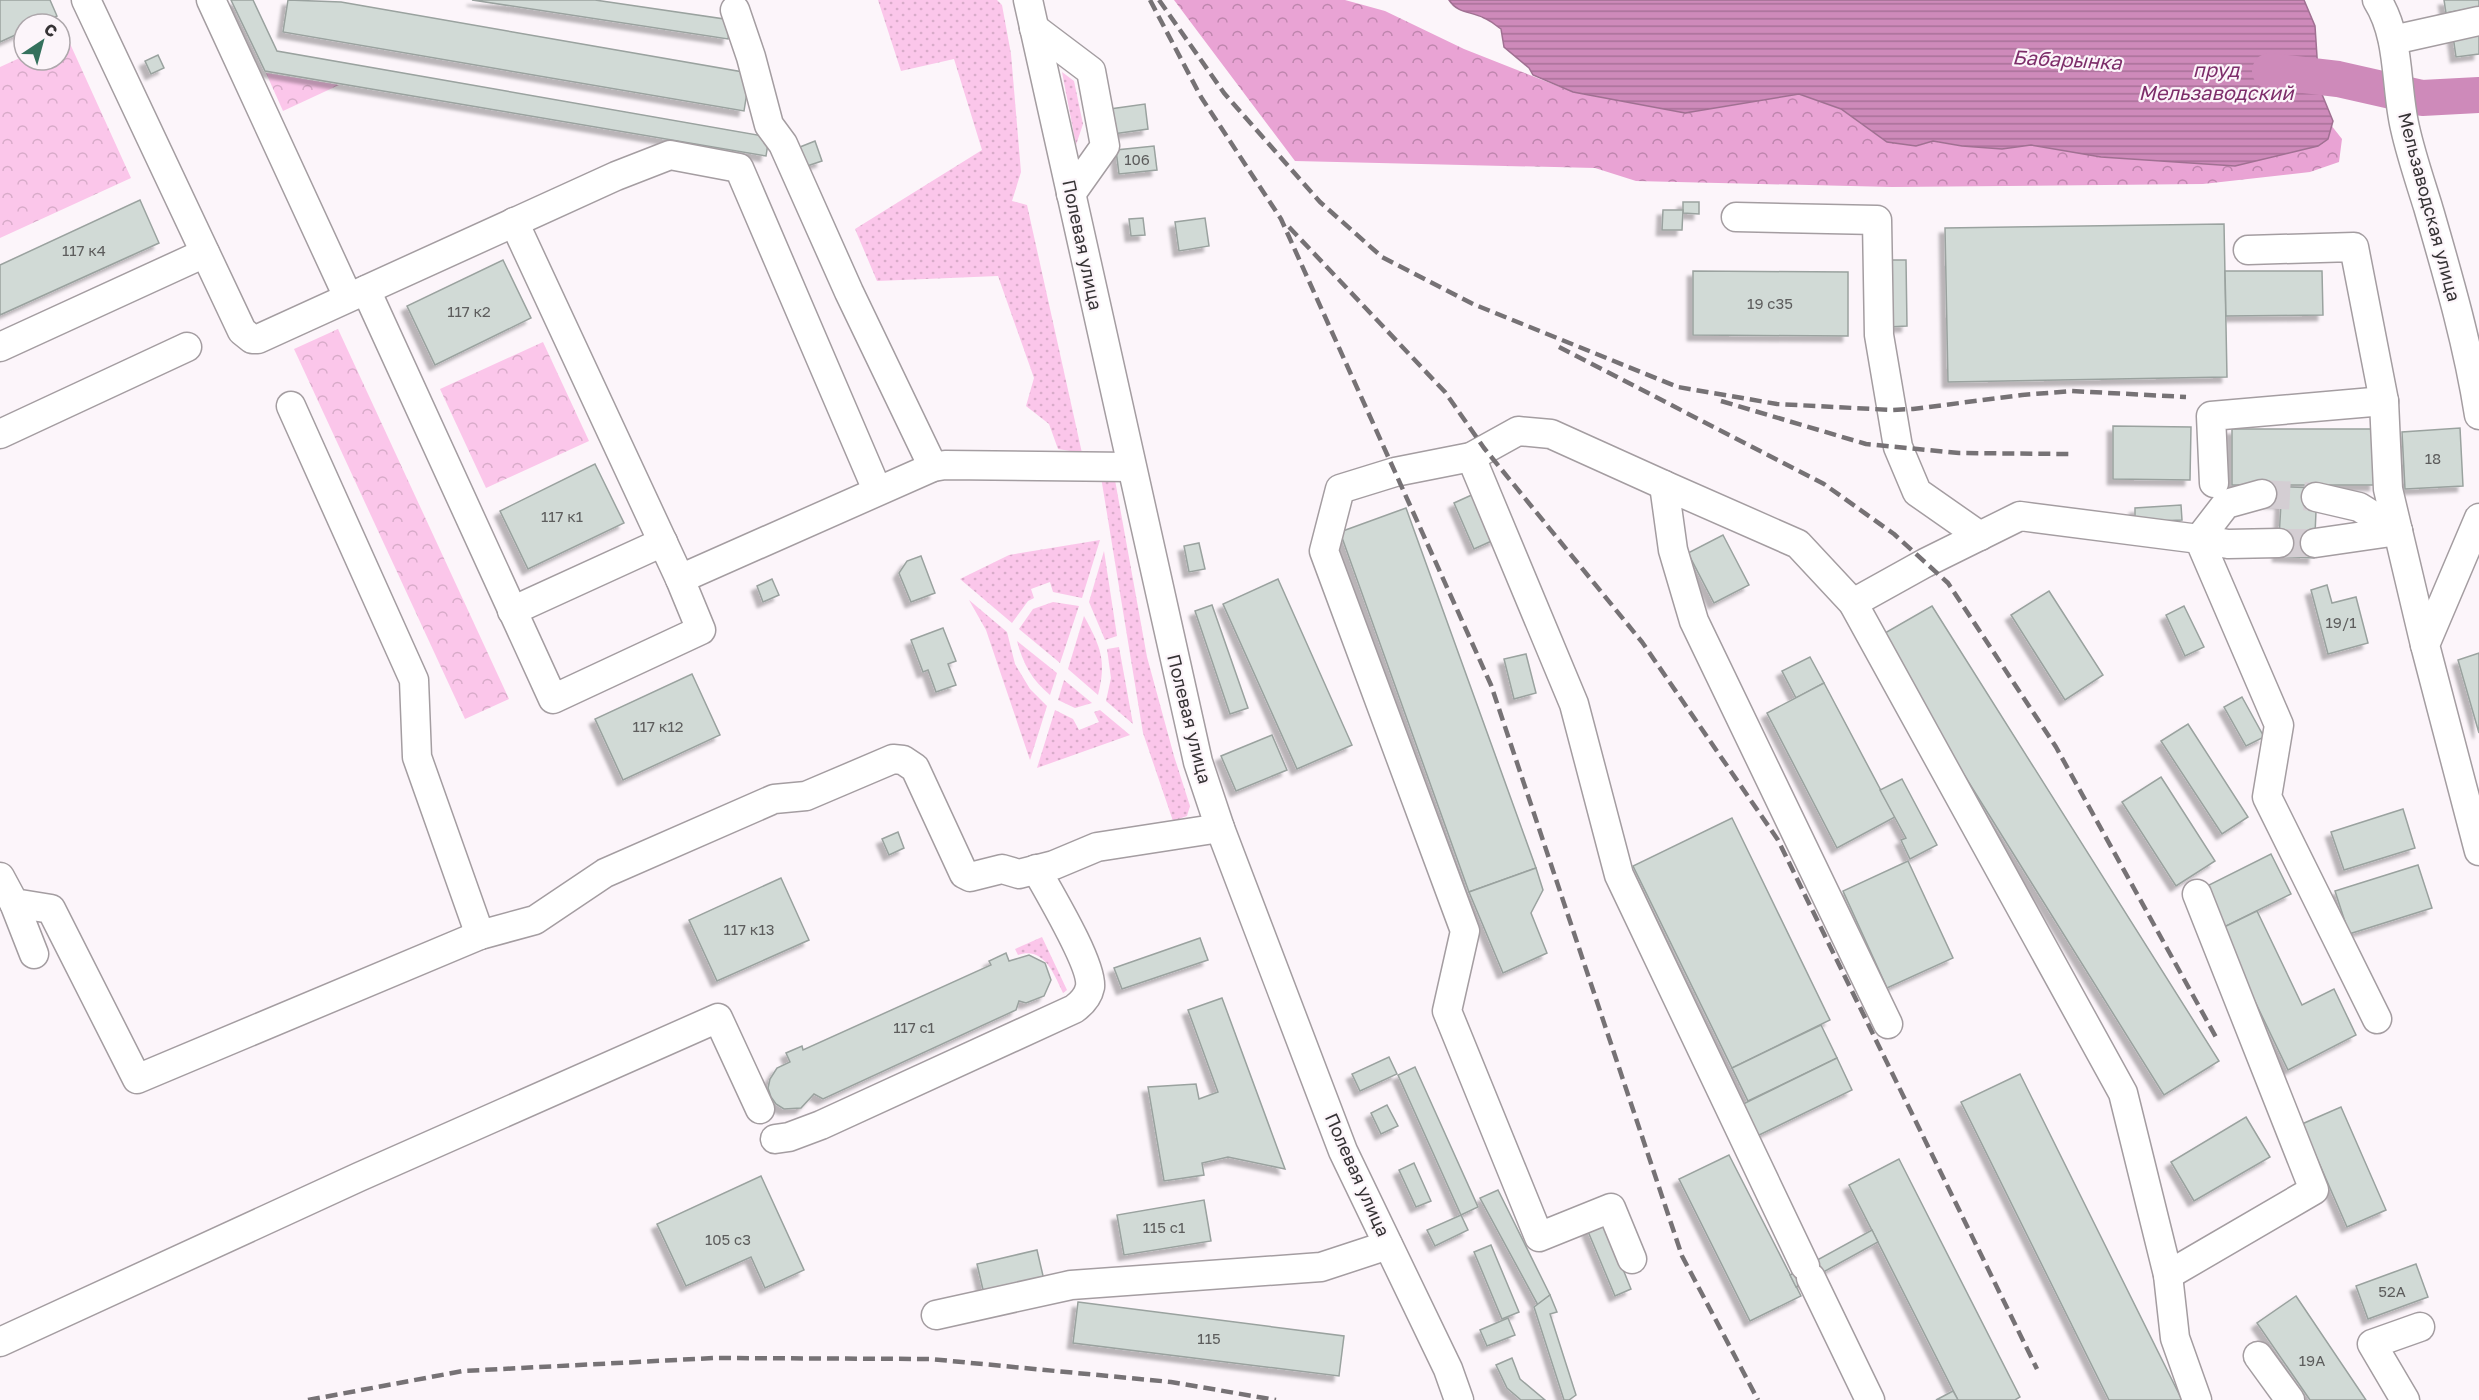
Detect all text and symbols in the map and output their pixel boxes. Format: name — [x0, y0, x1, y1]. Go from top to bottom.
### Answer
north arrow — [12, 12, 72, 72]
text: С — [40, 18, 61, 41]
water label: Бабарынка — [2012, 44, 2123, 74]
water label: пруд Мельзаводский — [2139, 57, 2295, 104]
street label: Мельзаводская улица — [2394, 110, 2466, 304]
house number: 106 — [1124, 150, 1150, 168]
street label: Полевая улица — [1058, 177, 1108, 312]
house number: 117 к4 — [62, 241, 106, 259]
house number: 19 c35 — [1747, 294, 1793, 312]
house number: 117 к2 — [447, 302, 491, 320]
house number: 18 — [2425, 449, 2441, 467]
house number: 117 к1 — [541, 507, 583, 525]
house number: 19/1 — [2326, 613, 2356, 631]
street label: Полевая улица — [1163, 652, 1217, 786]
house number: 117 к12 — [633, 717, 683, 735]
house number: 117 к13 — [724, 920, 774, 938]
house number: 117 с1 — [893, 1018, 935, 1036]
street label: Полевая улица — [1321, 1109, 1395, 1240]
house number: 115 с1 — [1143, 1218, 1185, 1236]
house number: 105 с3 — [705, 1230, 751, 1248]
house number: 52А — [2378, 1282, 2406, 1300]
house number: 115 — [1197, 1329, 1221, 1347]
house number: 19А — [2299, 1351, 2325, 1369]

